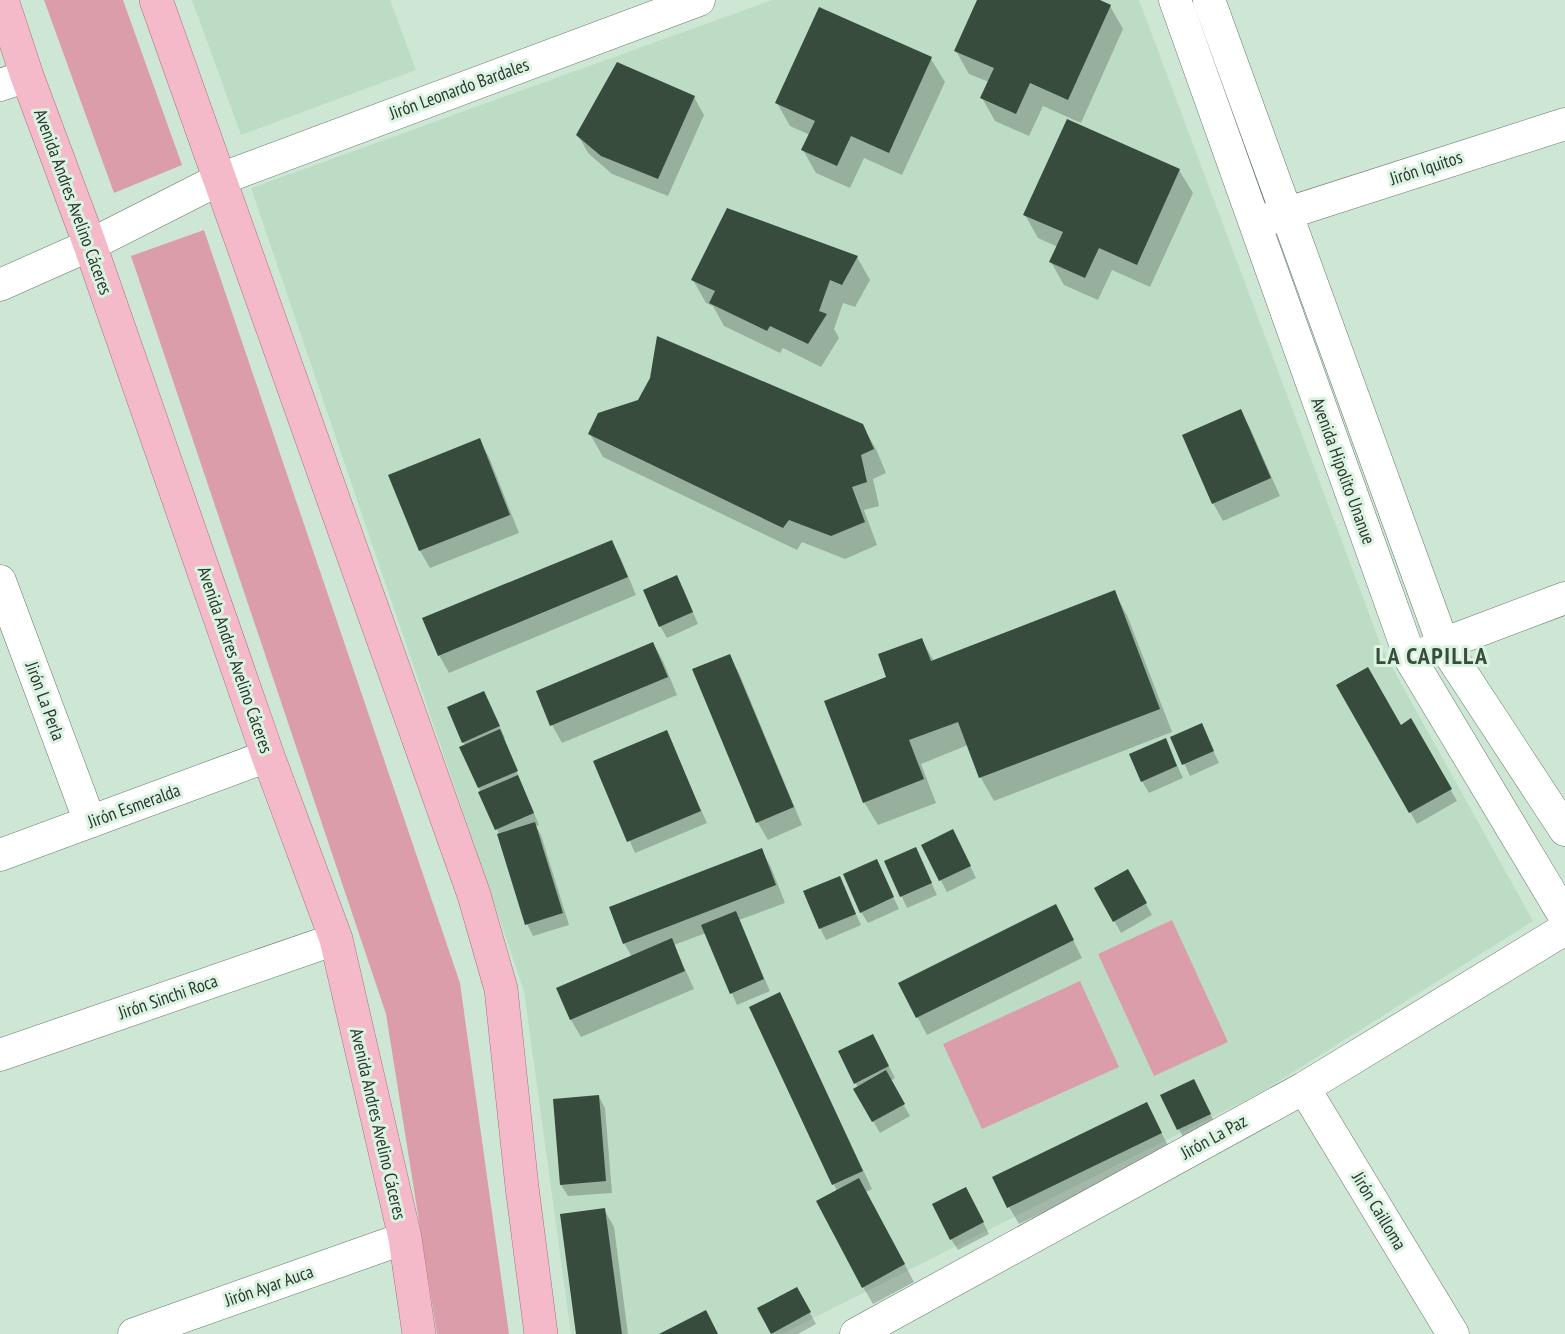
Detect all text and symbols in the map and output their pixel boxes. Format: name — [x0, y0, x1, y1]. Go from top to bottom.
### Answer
street label: Jirón Leonardo Bardales — [385, 53, 532, 125]
street label: Avenida Andres Avelino Cáceres — [29, 106, 118, 298]
street label: Jirón Iquitos — [1386, 145, 1465, 190]
street label: Avenida Hipolito Unanue — [1306, 394, 1381, 547]
street label: Avenida Andres Avelino Cáceres — [193, 563, 278, 756]
district label: LA CAPILLA — [1375, 640, 1489, 671]
street label: Jirón La Perla — [20, 657, 70, 743]
street label: Jirón Esmeralda — [83, 778, 183, 833]
street label: Jirón Sinchi Roca — [114, 969, 221, 1025]
street label: Avenida Andres Avelino Cáceres — [345, 1026, 412, 1222]
street label: Jirón La Paz — [1176, 1109, 1251, 1165]
street label: Jirón Cailloma — [1347, 1167, 1412, 1254]
street label: Jirón Ayar Auca — [221, 1260, 316, 1312]

